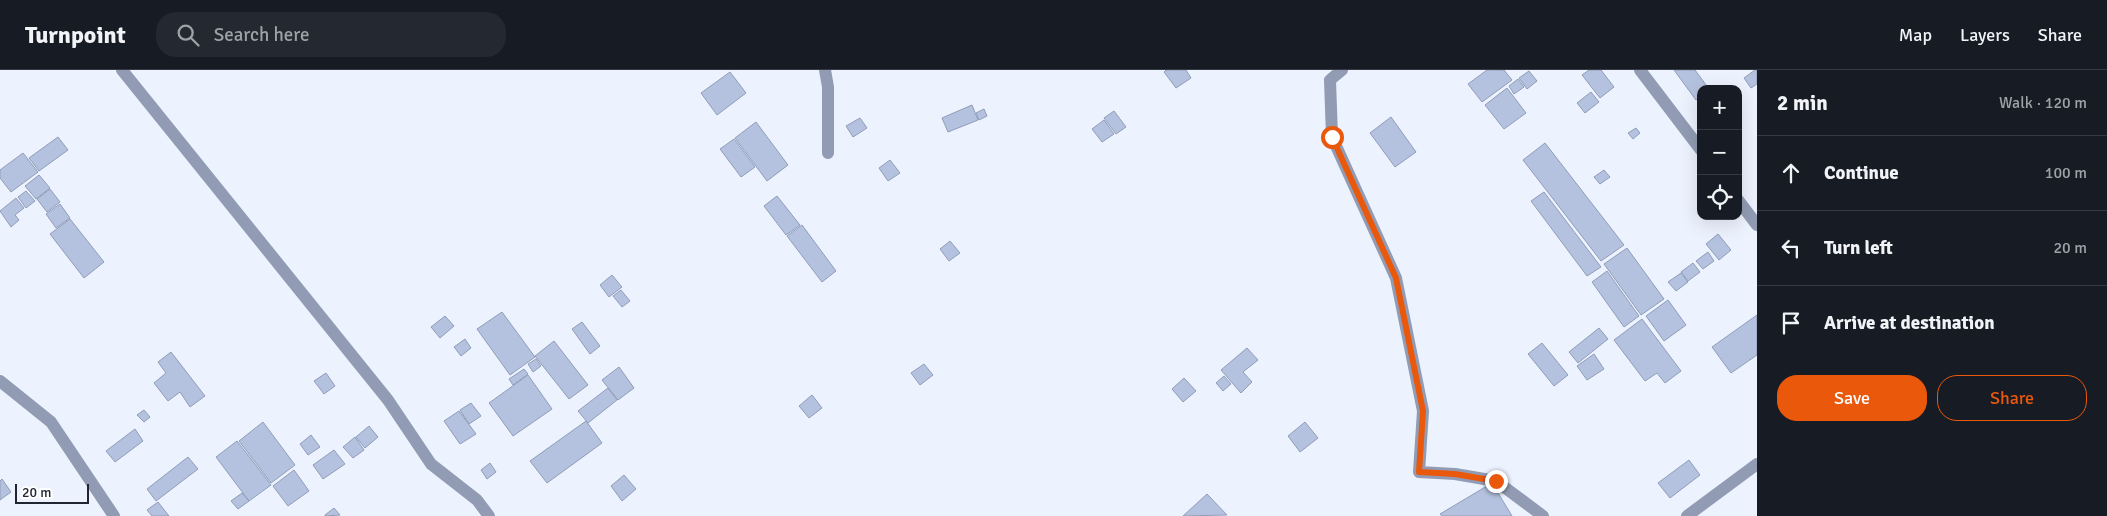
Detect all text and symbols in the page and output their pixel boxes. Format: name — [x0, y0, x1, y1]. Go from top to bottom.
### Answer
search box — [156, 12, 506, 57]
text: Turnpoint — [25, 20, 126, 50]
icon: search — [174, 21, 202, 49]
text: Search here — [214, 23, 309, 47]
text: Map — [1899, 24, 1932, 46]
text: Layers — [1960, 24, 2010, 46]
text: Share — [2038, 24, 2082, 46]
map controls — [1697, 85, 1742, 220]
button: + — [1697, 85, 1742, 130]
text: 2 min — [1777, 90, 1828, 116]
text: Walk · 120 m — [1999, 93, 2087, 113]
route start — [1321, 126, 1344, 149]
button: − — [1697, 130, 1742, 175]
icon: ahead — [1777, 159, 1805, 187]
text: Continue — [1824, 161, 1899, 185]
text: 100 m — [2045, 163, 2087, 183]
button: locate — [1697, 175, 1742, 220]
icon: left — [1777, 234, 1805, 262]
text: Turn left — [1824, 236, 1893, 260]
text: 20 m — [2053, 238, 2087, 258]
icon: arrive — [1777, 309, 1805, 337]
text: Arrive at destination — [1824, 311, 1995, 335]
button: Save — [1777, 375, 1927, 421]
button: Share — [1937, 375, 2087, 421]
route end — [1485, 470, 1508, 493]
scale bar — [15, 481, 89, 504]
text: 20 m — [22, 484, 51, 501]

